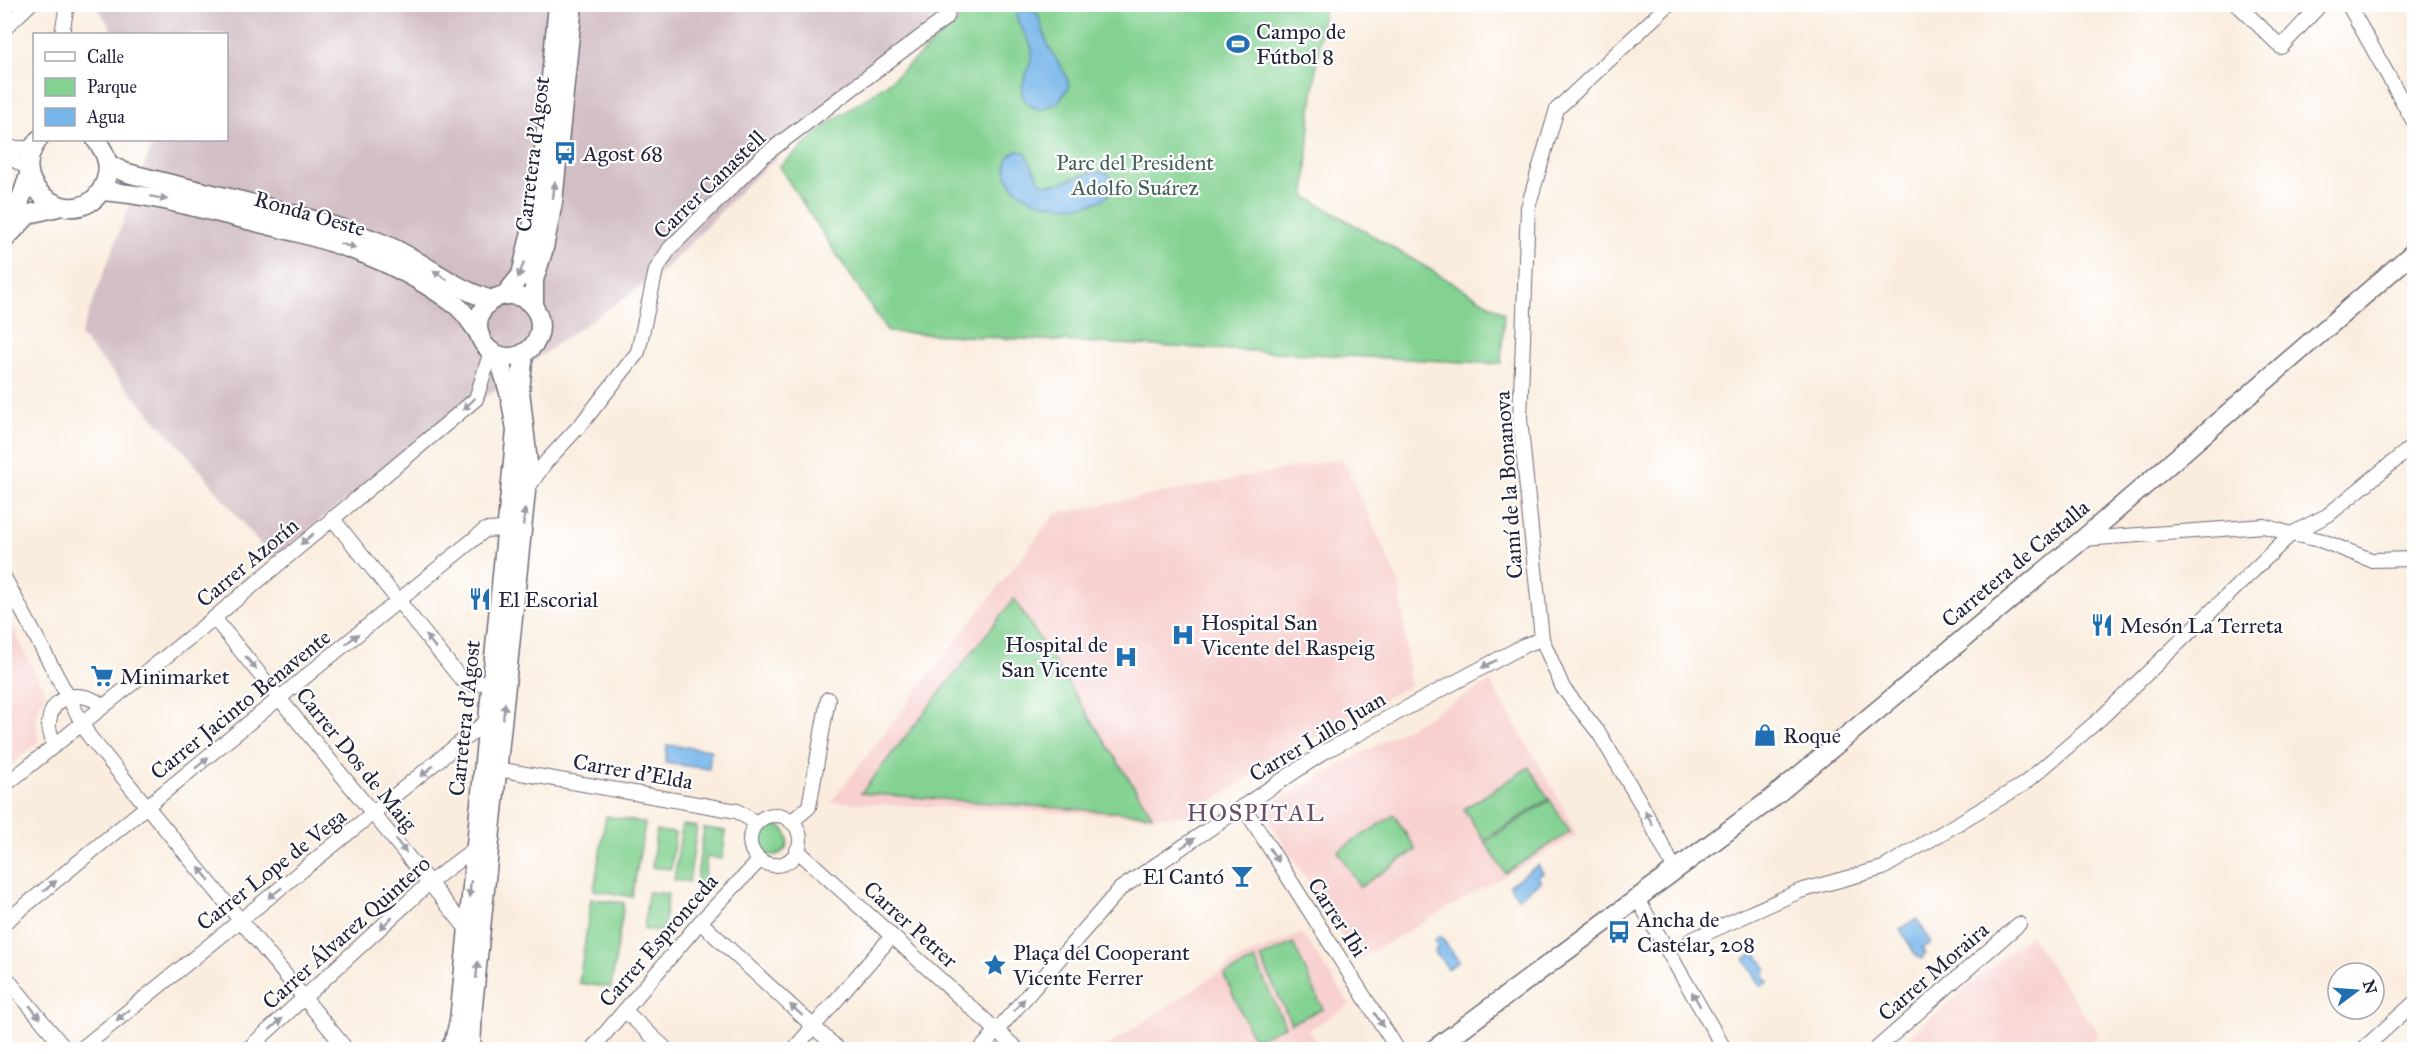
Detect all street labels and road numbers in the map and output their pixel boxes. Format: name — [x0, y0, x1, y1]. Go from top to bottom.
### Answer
street label: Carretera d'Agost — [510, 74, 555, 234]
street label: Carrer Canastell — [648, 124, 771, 244]
street label: Ronda Oeste — [251, 185, 369, 242]
street label: Camí de la Bonanova — [1488, 389, 1529, 580]
street label: Carretera de Castalla — [1936, 493, 2095, 633]
street label: Carrer Azorín — [191, 512, 304, 613]
street label: Carrer Jacinto Benavente — [145, 623, 336, 785]
street label: Carretera d'Agost — [443, 638, 486, 797]
street label: Carrer Dos de Maig — [290, 682, 423, 837]
street label: Carrer Lillo Juan — [1244, 685, 1390, 788]
street label: Carrer d’Elda — [571, 748, 696, 795]
street label: Carrer Lope de Vega — [191, 802, 352, 936]
street label: Carrer Álvarez Quintero — [257, 850, 436, 1015]
street label: Carrer Espronceda — [593, 868, 724, 1012]
street label: Carrer Ibi — [1302, 873, 1373, 962]
street label: Carrer Petrer — [858, 875, 964, 974]
street label: Carrer Moraira — [1873, 916, 1995, 1027]

